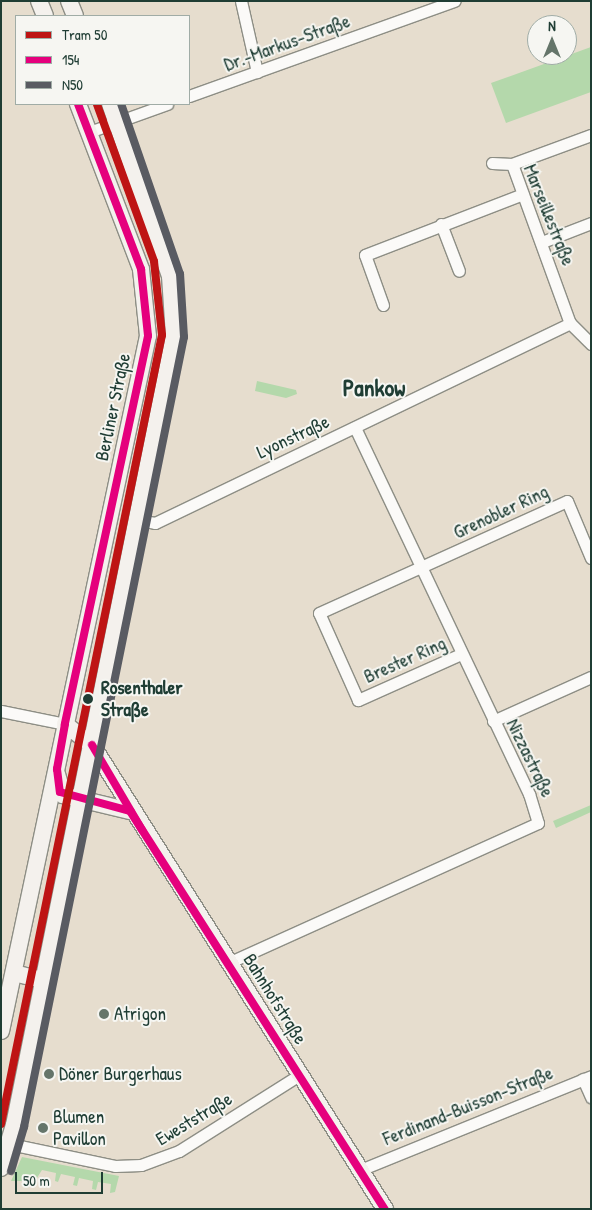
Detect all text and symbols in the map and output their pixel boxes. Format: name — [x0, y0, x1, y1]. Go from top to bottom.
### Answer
street label: Dr.-Markus-Straße — [221, 10, 353, 76]
legend — [15, 15, 190, 105]
north arrow — [527, 15, 577, 65]
text: N — [548, 16, 556, 35]
text: Tram 50 — [62, 24, 107, 45]
text: 154 — [62, 49, 79, 70]
text: N50 — [62, 74, 83, 95]
street label: Marseillestraße — [518, 161, 580, 269]
street label: Berliner Straße — [90, 351, 136, 463]
district label: Pankow — [343, 374, 405, 402]
street label: Lyonstraße — [253, 410, 333, 464]
street label: Grenobler Ring — [450, 480, 552, 544]
street label: Brester Ring — [360, 632, 450, 688]
place label: Rosenthaler Straße — [101, 677, 183, 721]
marker: Rosenthaler Straße — [79, 690, 97, 708]
street label: Nizzastraße — [501, 715, 559, 801]
street label: Bahnhofstraße — [238, 950, 312, 1048]
place label: Atrigon — [114, 1003, 166, 1025]
marker: Atrigon — [98, 1008, 110, 1020]
street label: Ferdinand-Buisson-Straße — [380, 1062, 556, 1150]
place label: Döner Burgerhaus — [59, 1063, 182, 1085]
marker: Döner Burgerhaus — [43, 1068, 55, 1080]
street label: Eweststraße — [152, 1087, 236, 1151]
place label: Blumen Pavillon — [53, 1106, 106, 1150]
marker: Blumen Pavillon — [37, 1122, 49, 1134]
scale bar — [18, 1162, 105, 1194]
text: 50 m — [23, 1170, 50, 1191]

